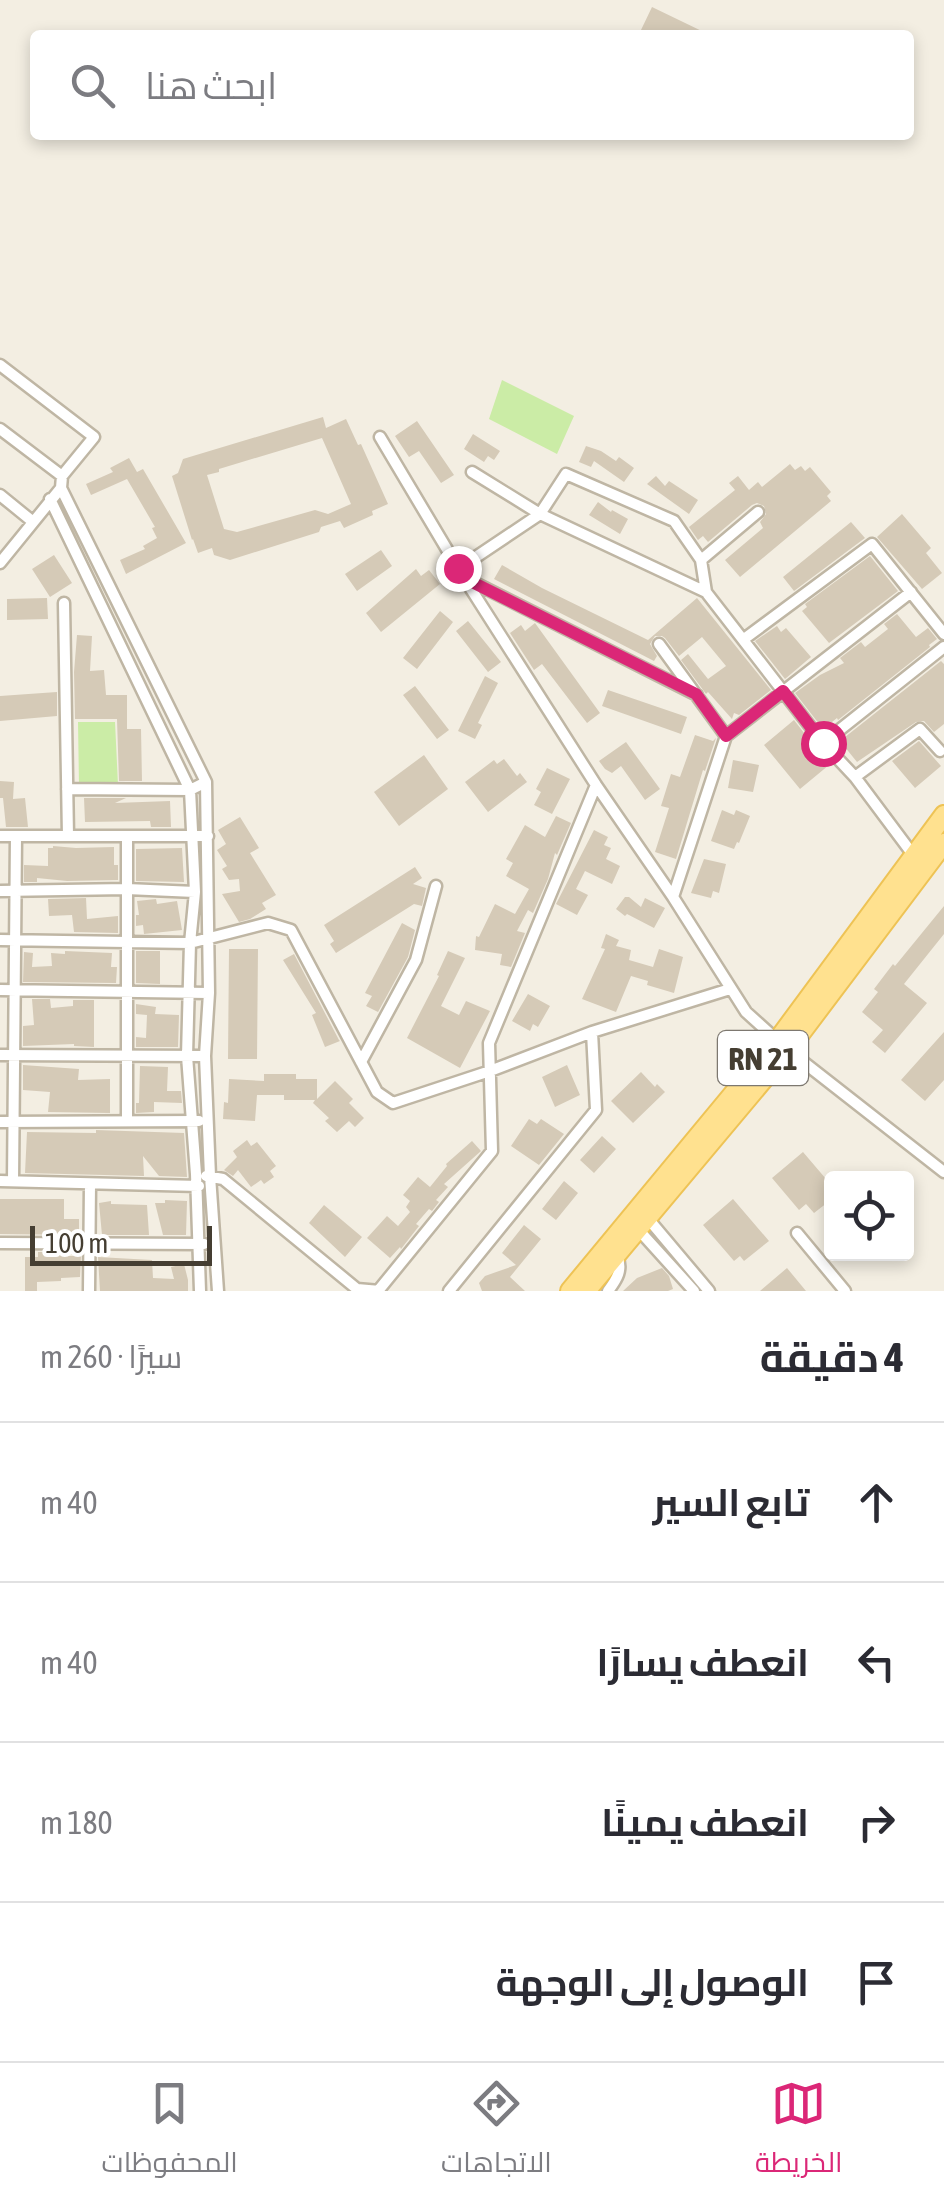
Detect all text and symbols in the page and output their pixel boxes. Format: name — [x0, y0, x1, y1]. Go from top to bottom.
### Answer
search box — [30, 30, 914, 140]
icon: search — [65, 58, 120, 113]
text: ابحث هنا — [145, 64, 277, 107]
route end — [436, 546, 482, 592]
route start — [801, 721, 847, 767]
road number: RN 21 — [718, 1031, 808, 1085]
map controls — [824, 1171, 914, 1261]
button: locate — [824, 1171, 914, 1261]
scale bar — [30, 1221, 212, 1266]
text: 100 m — [45, 1227, 108, 1259]
text: 4 دقيقة — [760, 1333, 904, 1381]
text: سيرًا · 260 m — [40, 1338, 182, 1375]
icon: ahead — [849, 1475, 904, 1530]
text: تابع السير — [653, 1481, 809, 1524]
text: 40 m — [40, 1484, 98, 1521]
icon: left — [849, 1635, 904, 1690]
text: انعطف يسارًا — [597, 1641, 809, 1684]
text: 40 m — [40, 1644, 98, 1681]
icon: right — [849, 1795, 904, 1850]
text: انعطف يمينًا — [601, 1801, 809, 1844]
text: 180 m — [40, 1804, 113, 1841]
icon: arrive — [849, 1955, 904, 2010]
text: الوصول إلى الوجهة — [496, 1961, 809, 2004]
tab: المحفوظات — [102, 2076, 238, 2188]
tab: الاتجاهات — [441, 2076, 552, 2188]
tab: الخريطة — [755, 2076, 842, 2188]

